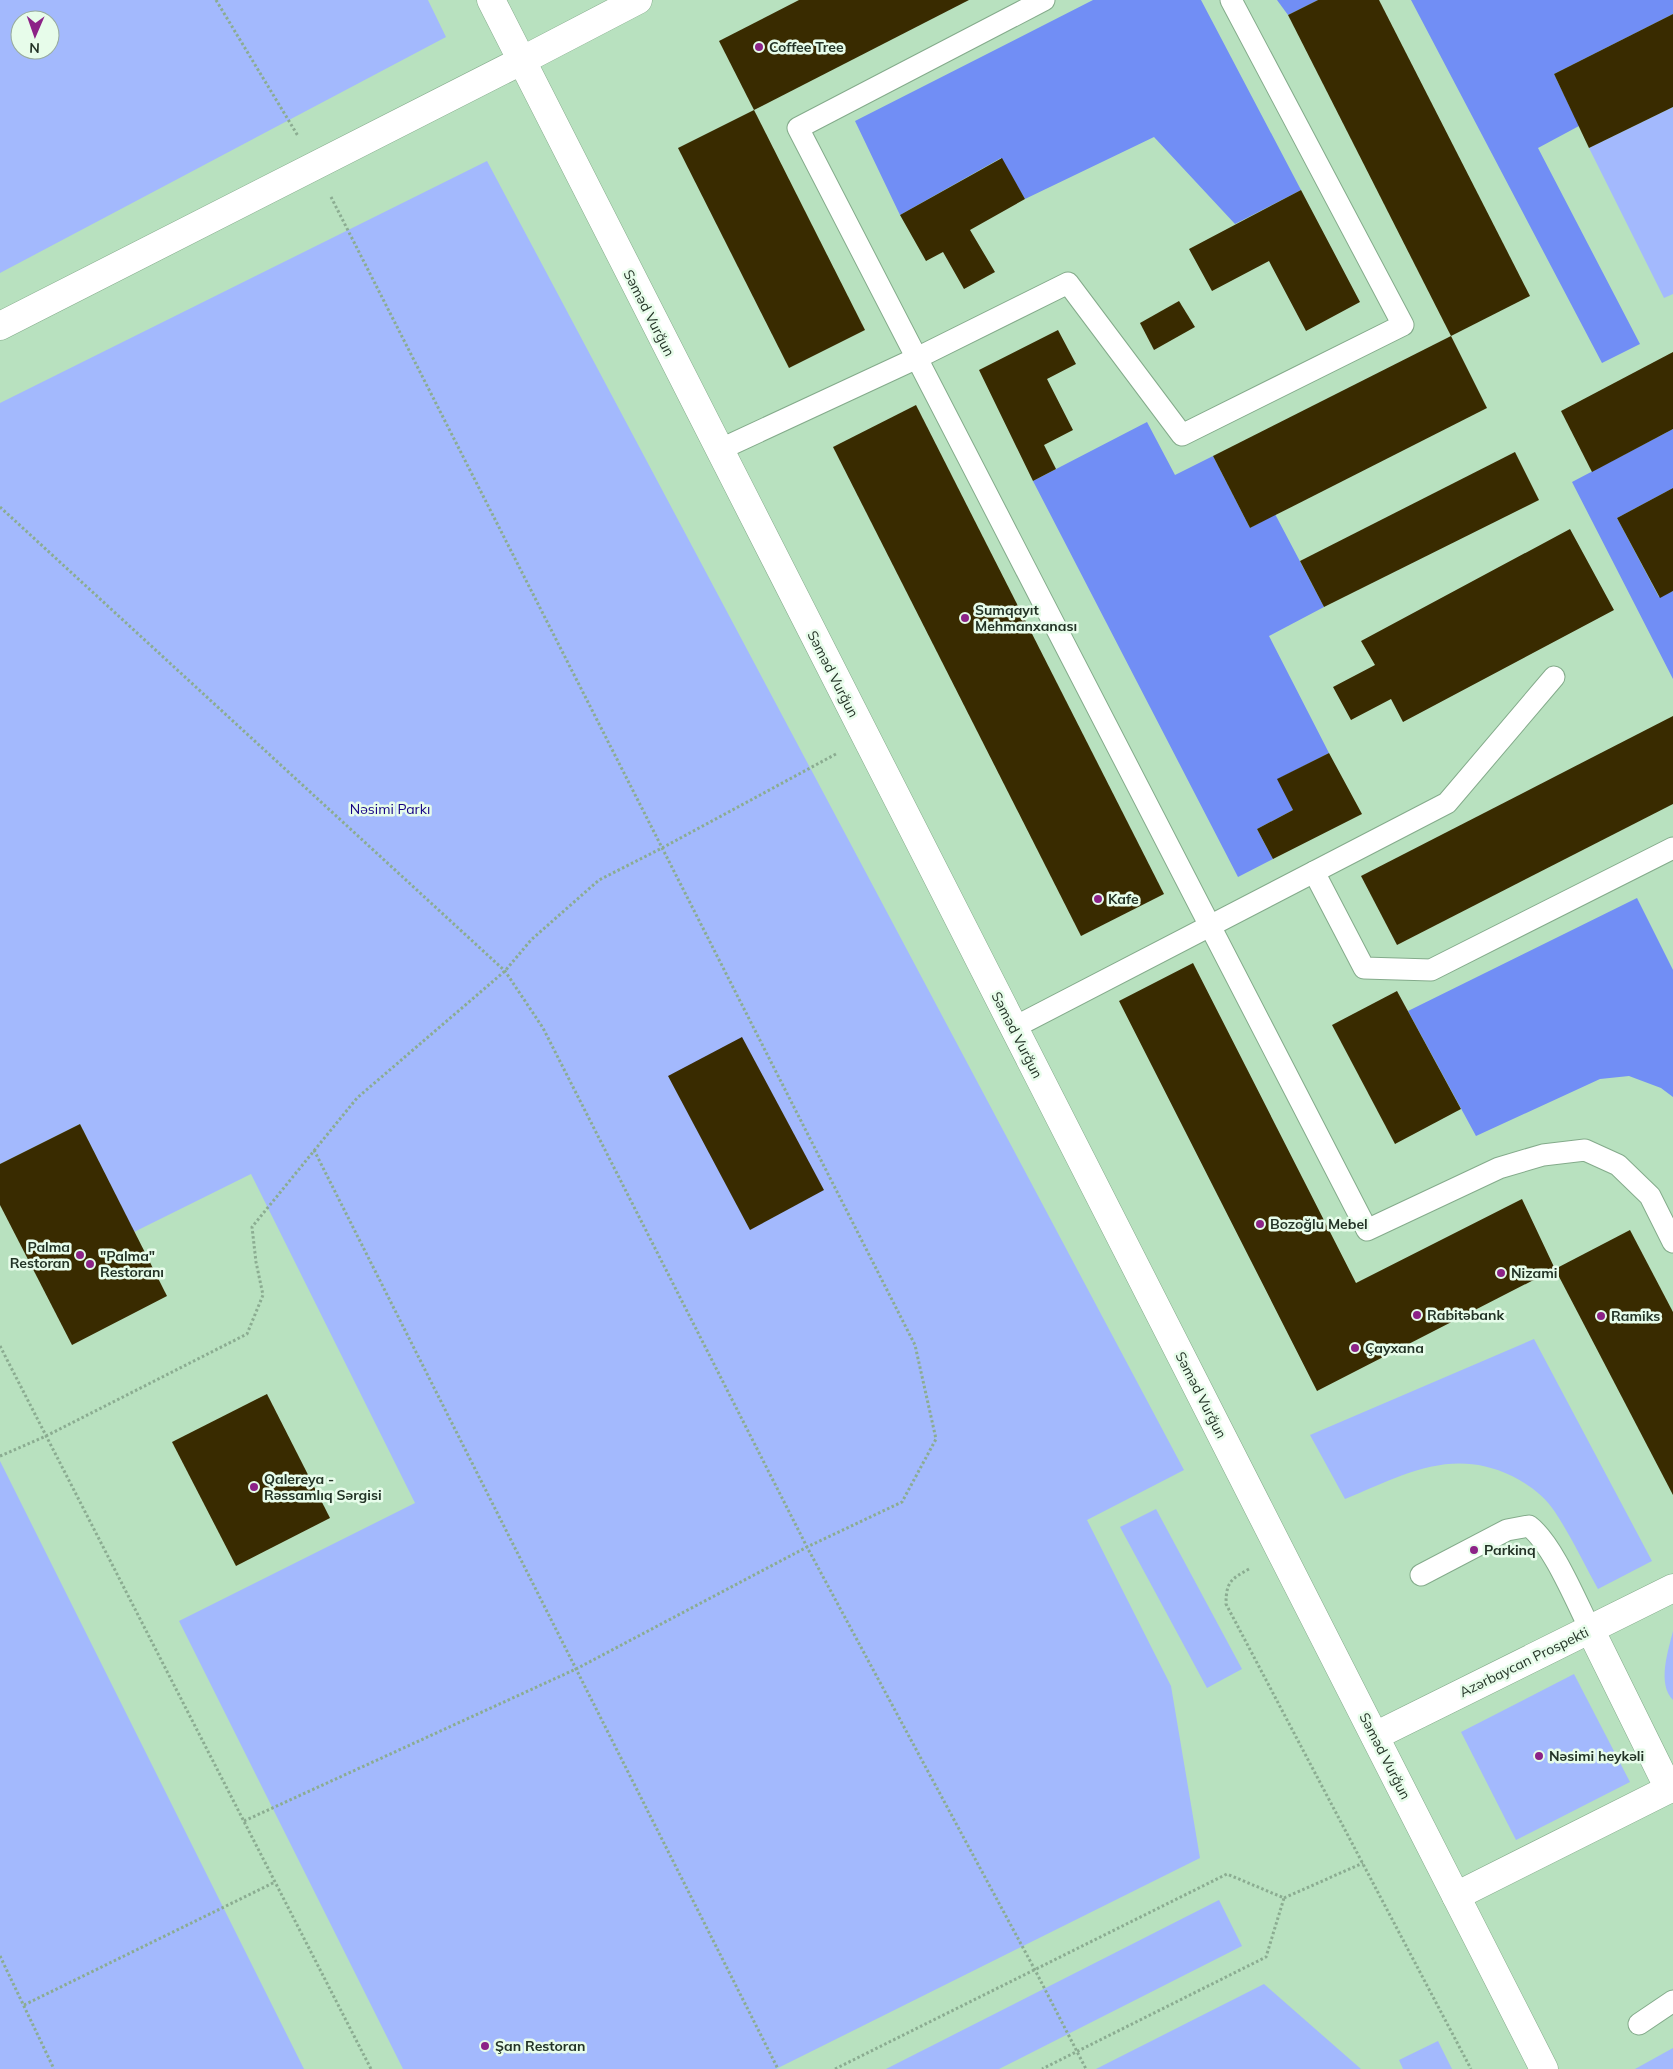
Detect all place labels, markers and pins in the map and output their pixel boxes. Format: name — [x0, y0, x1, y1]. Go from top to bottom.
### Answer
place label: Coffee Tree — [769, 38, 844, 56]
marker: Coffee Tree — [753, 41, 765, 53]
place label: Sumqayıt Mehmanxanası — [975, 601, 1077, 635]
marker: Sumqayıt Mehmanxanası — [959, 612, 971, 624]
place label: Kafe — [1108, 890, 1139, 908]
marker: Kafe — [1092, 893, 1104, 905]
place label: Bozoğlu Mebel — [1270, 1215, 1368, 1233]
marker: Bozoğlu Mebel — [1254, 1218, 1266, 1230]
place label: Palma Restoran — [10, 1238, 70, 1272]
place label: "Palma" Restoranı — [100, 1247, 164, 1281]
marker: Palma Restoran — [74, 1249, 86, 1261]
marker: "Palma" Restoranı — [84, 1258, 96, 1270]
place label: Nizami — [1511, 1264, 1557, 1282]
marker: Nizami — [1495, 1267, 1507, 1279]
place label: Rabitəbank — [1427, 1306, 1504, 1324]
place label: Ramiks — [1611, 1307, 1660, 1325]
marker: Rabitəbank — [1411, 1309, 1423, 1321]
marker: Ramiks — [1595, 1310, 1607, 1322]
place label: Çayxana — [1365, 1339, 1424, 1357]
marker: Çayxana — [1349, 1342, 1361, 1354]
place label: Qalereya - Rəssamlıq Sərgisi — [264, 1470, 382, 1504]
marker: Qalereya - Rəssamlıq Sərgisi — [248, 1481, 260, 1493]
place label: Parkinq — [1484, 1541, 1536, 1559]
marker: Parkinq — [1468, 1544, 1480, 1556]
place label: Nəsimi heykəli — [1549, 1747, 1644, 1765]
marker: Nəsimi heykəli — [1533, 1750, 1545, 1762]
place label: Şan Restoran — [495, 2037, 585, 2055]
marker: Şan Restoran — [479, 2040, 491, 2052]

